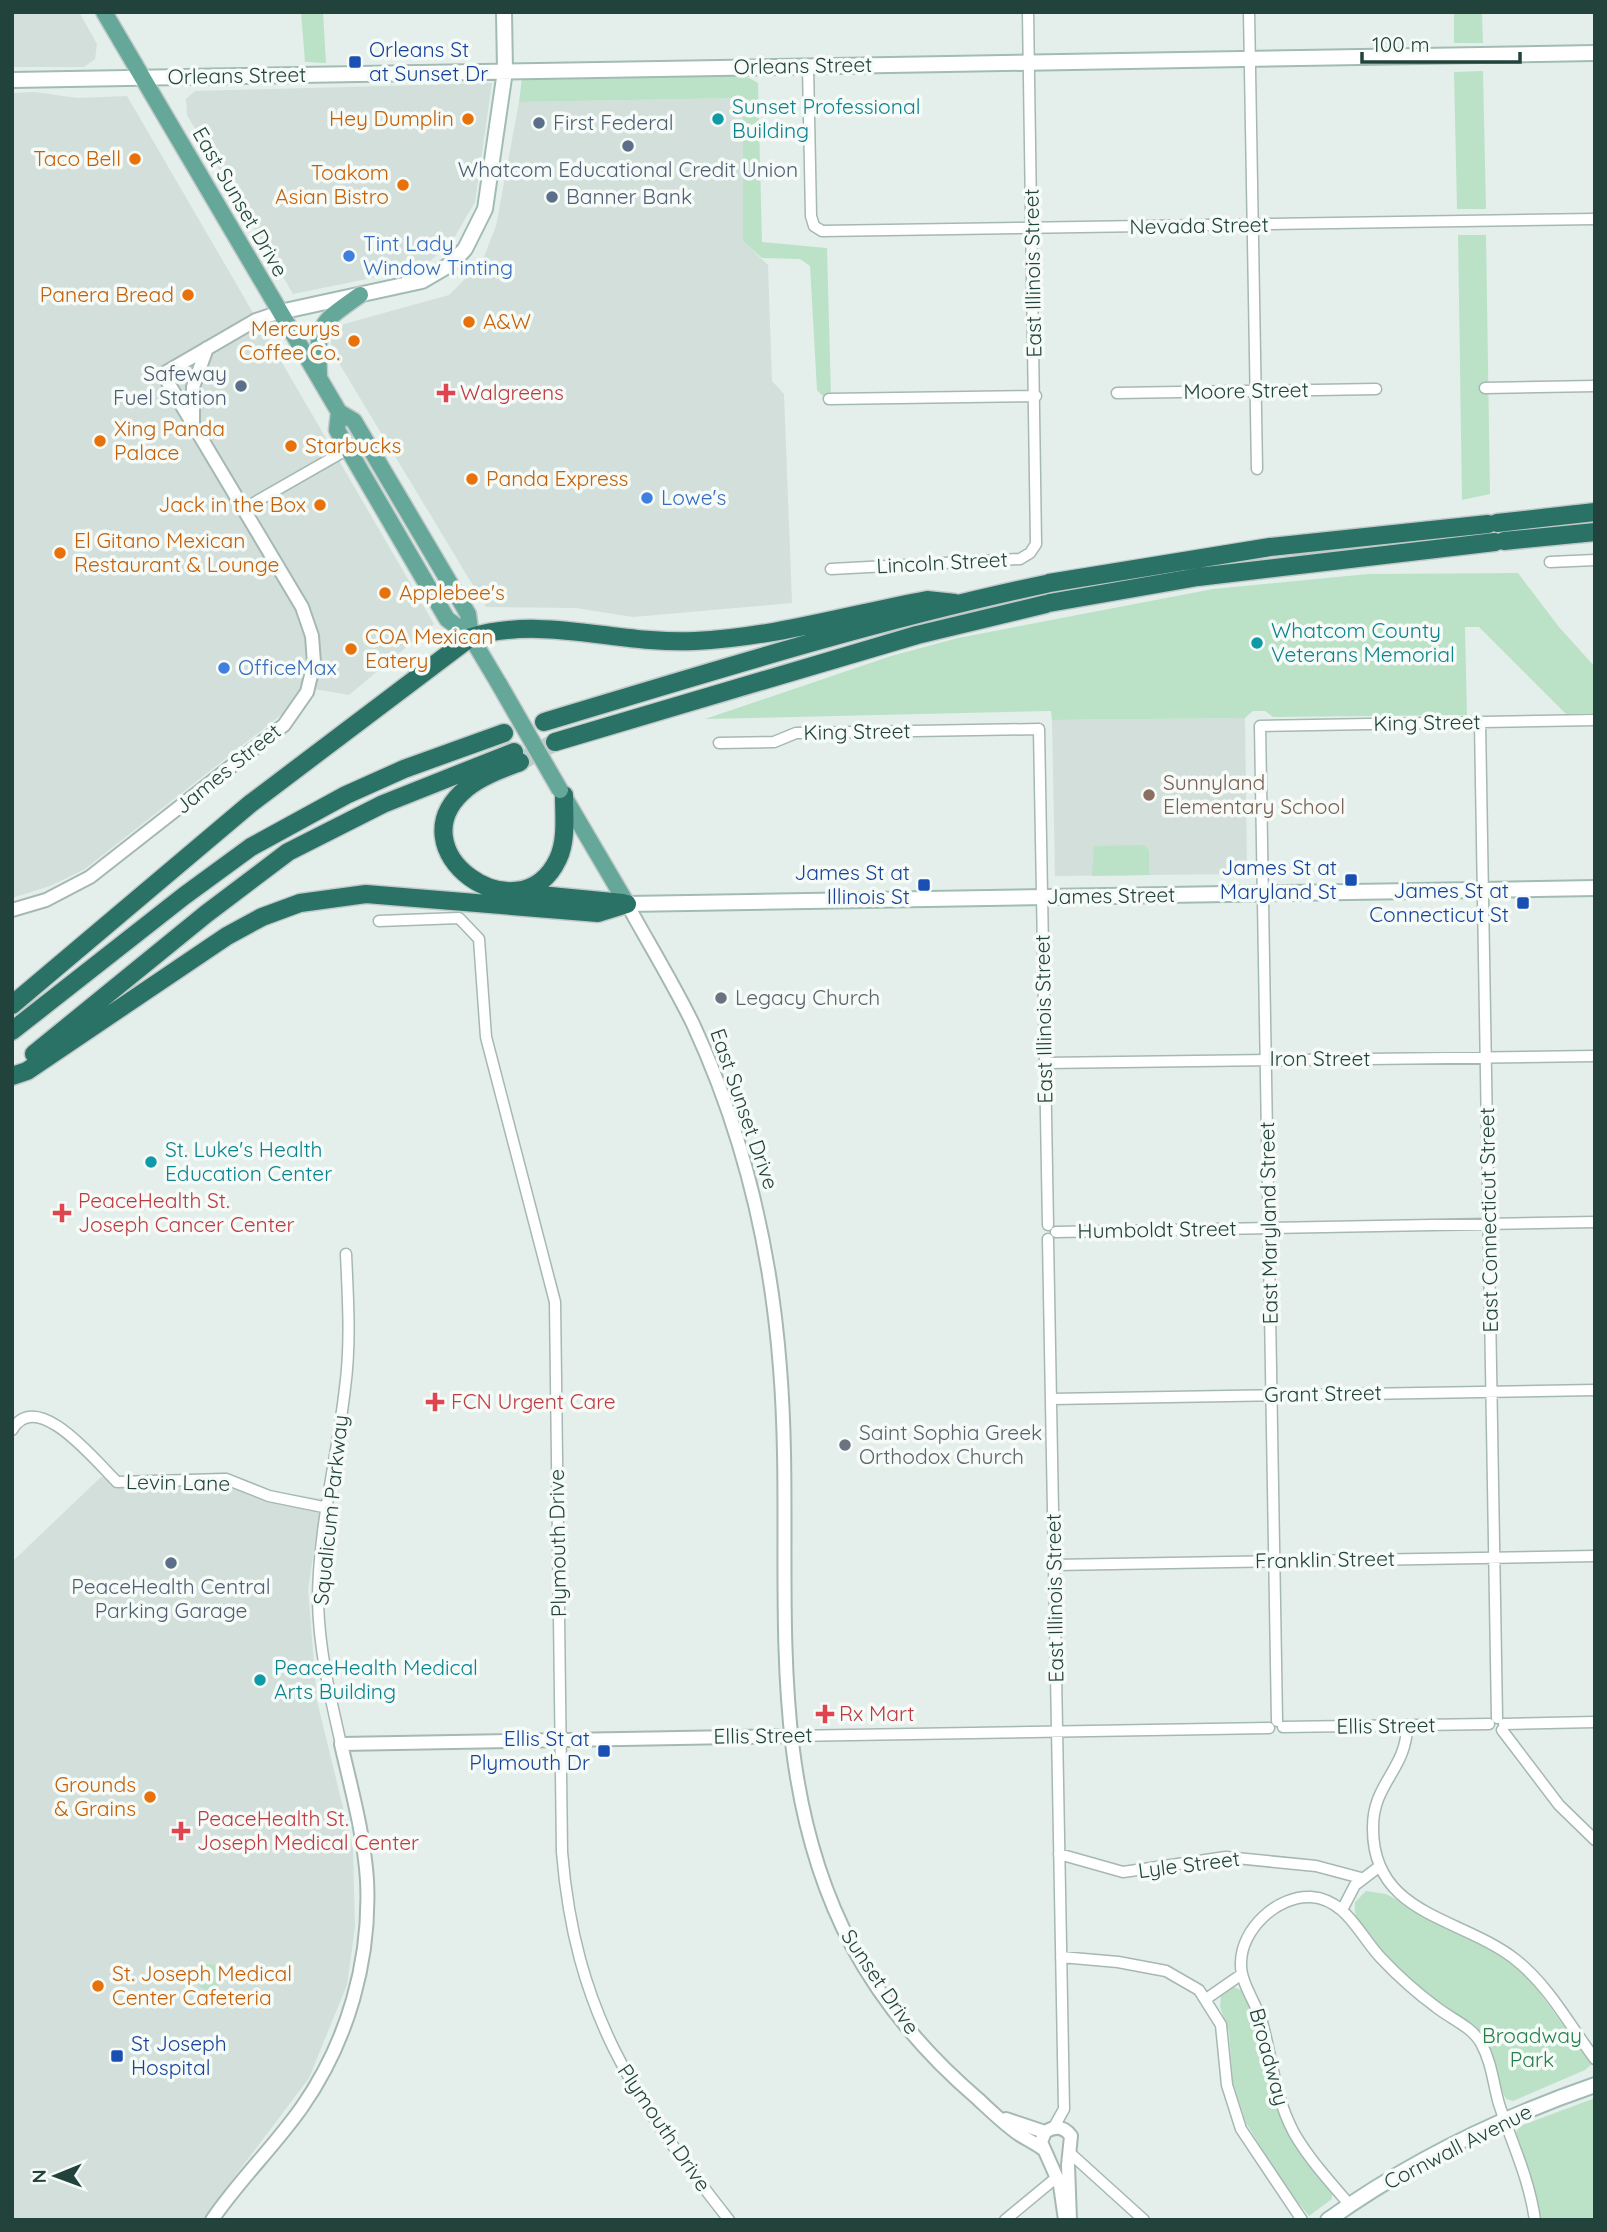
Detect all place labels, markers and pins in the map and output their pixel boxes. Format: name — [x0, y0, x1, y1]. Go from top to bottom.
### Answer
place label: Orleans St at Sunset Dr — [369, 36, 488, 86]
marker: Orleans St at Sunset Dr — [347, 54, 363, 70]
place label: Sunset Professional Building — [732, 93, 921, 143]
place label: Hey Dumplin — [329, 105, 454, 131]
place label: First Federal — [553, 109, 674, 135]
marker: Hey Dumplin — [460, 111, 476, 127]
marker: Sunset Professional Building — [710, 111, 726, 127]
marker: First Federal — [531, 115, 547, 131]
marker: Whatcom Educational Credit Union — [620, 138, 636, 154]
place label: Taco Bell — [33, 145, 121, 171]
marker: Taco Bell — [127, 151, 143, 167]
place label: Whatcom Educational Credit Union — [458, 156, 798, 182]
place label: Toakom Asian Bistro — [275, 159, 389, 209]
marker: Toakom Asian Bistro — [395, 177, 411, 193]
place label: Banner Bank — [566, 183, 692, 209]
marker: Banner Bank — [544, 189, 560, 205]
place label: Tint Lady Window Tinting — [363, 230, 513, 280]
marker: Tint Lady Window Tinting — [341, 248, 357, 264]
place label: Panera Bread — [40, 281, 174, 307]
marker: Panera Bread — [180, 287, 196, 303]
place label: A&W — [483, 308, 531, 334]
marker: A&W — [461, 314, 477, 330]
place label: Mercurys Coffee Co. — [239, 315, 340, 365]
marker: Mercurys Coffee Co. — [346, 333, 362, 349]
place label: Safeway Fuel Station — [113, 360, 227, 410]
marker: Safeway Fuel Station — [233, 378, 249, 394]
place label: Walgreens — [460, 379, 564, 405]
marker: Walgreens — [438, 385, 454, 401]
place label: Xing Panda Palace — [114, 415, 225, 465]
place label: Starbucks — [305, 432, 401, 458]
marker: Xing Panda Palace — [92, 433, 108, 449]
marker: Starbucks — [283, 438, 299, 454]
place label: Panda Express — [486, 465, 628, 491]
marker: Panda Express — [464, 471, 480, 487]
place label: Lowe's — [661, 484, 726, 510]
marker: Lowe's — [639, 490, 655, 506]
place label: Jack in the Box — [158, 491, 306, 517]
marker: Jack in the Box — [312, 497, 328, 513]
place label: El Gitano Mexican Restaurant & Lounge — [74, 527, 279, 577]
marker: El Gitano Mexican Restaurant & Lounge — [52, 545, 68, 561]
place label: Applebee's — [399, 579, 505, 605]
marker: Applebee's — [377, 585, 393, 601]
place label: Whatcom County Veterans Memorial — [1271, 617, 1455, 667]
place label: COA Mexican Eatery — [365, 623, 494, 673]
marker: Whatcom County Veterans Memorial — [1249, 635, 1265, 651]
marker: COA Mexican Eatery — [343, 641, 359, 657]
place label: OfficeMax — [238, 654, 337, 680]
marker: OfficeMax — [216, 660, 232, 676]
place label: Sunnyland Elementary School — [1163, 769, 1345, 819]
marker: Sunnyland Elementary School — [1141, 787, 1157, 803]
place label: James St at Maryland St — [1220, 854, 1337, 904]
place label: James St at Illinois St — [794, 859, 910, 909]
marker: James St at Maryland St — [1343, 872, 1359, 888]
marker: James St at Illinois St — [916, 877, 932, 893]
place label: James St at Connecticut St — [1369, 877, 1509, 927]
marker: James St at Connecticut St — [1515, 895, 1531, 911]
place label: Legacy Church — [735, 984, 880, 1010]
marker: Legacy Church — [713, 990, 729, 1006]
place label: St. Luke's Health Education Center — [165, 1136, 332, 1186]
marker: St. Luke's Health Education Center — [143, 1154, 159, 1170]
place label: PeaceHealth St. Joseph Cancer Center — [78, 1187, 295, 1237]
marker: PeaceHealth St. Joseph Cancer Center — [52, 1203, 72, 1223]
place label: FCN Urgent Care — [451, 1388, 616, 1414]
marker: FCN Urgent Care — [425, 1392, 445, 1412]
place label: Saint Sophia Greek Orthodox Church — [859, 1419, 1042, 1469]
marker: Saint Sophia Greek Orthodox Church — [837, 1437, 853, 1453]
marker: PeaceHealth Central Parking Garage — [163, 1555, 179, 1571]
place label: PeaceHealth Central Parking Garage — [71, 1573, 271, 1623]
place label: PeaceHealth Medical Arts Building — [274, 1654, 478, 1704]
marker: PeaceHealth Medical Arts Building — [252, 1672, 268, 1688]
place label: Rx Mart — [839, 1700, 914, 1726]
marker: Rx Mart — [817, 1706, 833, 1722]
place label: Ellis St at Plymouth Dr — [469, 1725, 590, 1775]
marker: Ellis St at Plymouth Dr — [596, 1743, 612, 1759]
place label: Grounds & Grains — [54, 1771, 136, 1821]
marker: Grounds & Grains — [142, 1789, 158, 1805]
place label: PeaceHealth St. Joseph Medical Center — [197, 1805, 419, 1855]
marker: PeaceHealth St. Joseph Medical Center — [171, 1821, 191, 1841]
place label: St. Joseph Medical Center Cafeteria — [112, 1960, 292, 2010]
marker: St. Joseph Medical Center Cafeteria — [90, 1978, 106, 1994]
place label: St Joseph Hospital — [131, 2030, 227, 2080]
marker: St Joseph Hospital — [109, 2048, 125, 2064]

